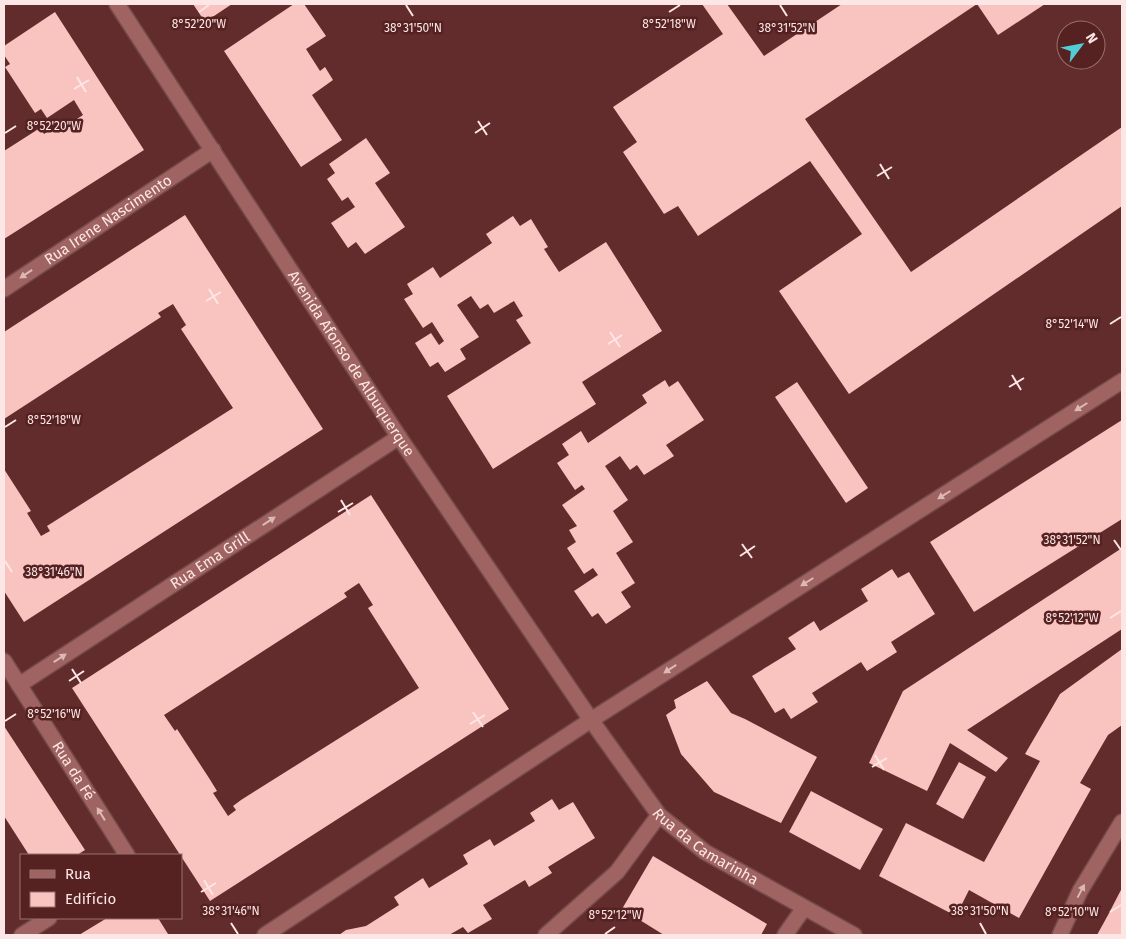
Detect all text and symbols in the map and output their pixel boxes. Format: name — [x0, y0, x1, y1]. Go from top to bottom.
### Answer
text: 8°52'20"W — [172, 17, 226, 31]
text: 8°52'18"W — [642, 17, 696, 31]
north arrow — [1056, 20, 1106, 70]
text: 38°31'50"N — [384, 21, 442, 35]
text: 38°31'52"N — [758, 21, 816, 35]
text: N — [1082, 30, 1101, 47]
text: 8°52'20"W — [27, 119, 81, 133]
street label: Rua Irene Nascimento — [41, 171, 175, 269]
street label: Avenida Afonso de Albuquerque — [284, 267, 418, 460]
one-way arrow — [20, 269, 33, 279]
text: 8°52'14"W — [1045, 317, 1099, 331]
one-way arrow — [1075, 403, 1088, 412]
text: 8°52'18"W — [27, 413, 81, 427]
one-way arrow — [937, 490, 951, 499]
one-way arrow — [263, 517, 276, 526]
street label: Rua Ema Grill — [167, 528, 254, 593]
text: 38°31'52"N — [1043, 533, 1101, 547]
text: 38°31'46"N — [25, 565, 83, 579]
one-way arrow — [800, 577, 814, 587]
text: 8°52'12"W — [1045, 611, 1099, 625]
one-way arrow — [53, 653, 67, 663]
one-way arrow — [663, 665, 677, 674]
text: 8°52'16"W — [27, 707, 81, 721]
street label: Rua da Fé — [48, 738, 99, 804]
street label: Rua da Camarinha — [648, 805, 761, 889]
one-way arrow — [96, 808, 105, 821]
legend — [20, 854, 182, 919]
text: Rua — [65, 865, 91, 883]
one-way arrow — [1077, 884, 1085, 898]
text: Edifício — [65, 890, 116, 908]
text: 38°31'46"N — [202, 904, 260, 918]
text: 38°31'50"N — [951, 904, 1009, 918]
text: 8°52'10"W — [1045, 905, 1099, 919]
text: 8°52'12"W — [588, 908, 642, 922]

